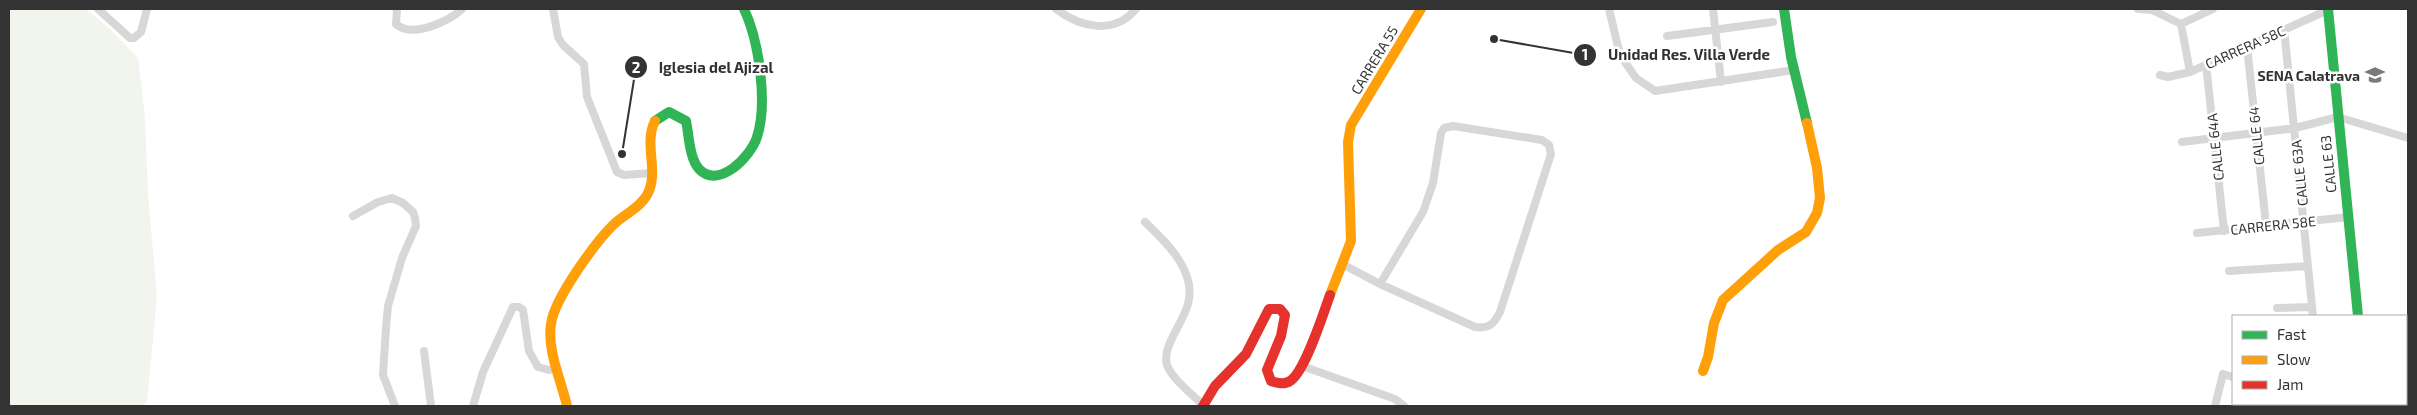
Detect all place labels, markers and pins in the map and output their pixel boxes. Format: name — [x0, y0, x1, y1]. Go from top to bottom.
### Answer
callout: Unidad Res. Villa Verde — [1572, 40, 1780, 70]
callout: Iglesia del Ajizal — [624, 52, 784, 82]
school or university icon: SENA Calatrava — [2364, 64, 2386, 86]
place label: SENA Calatrava — [2258, 67, 2360, 84]

